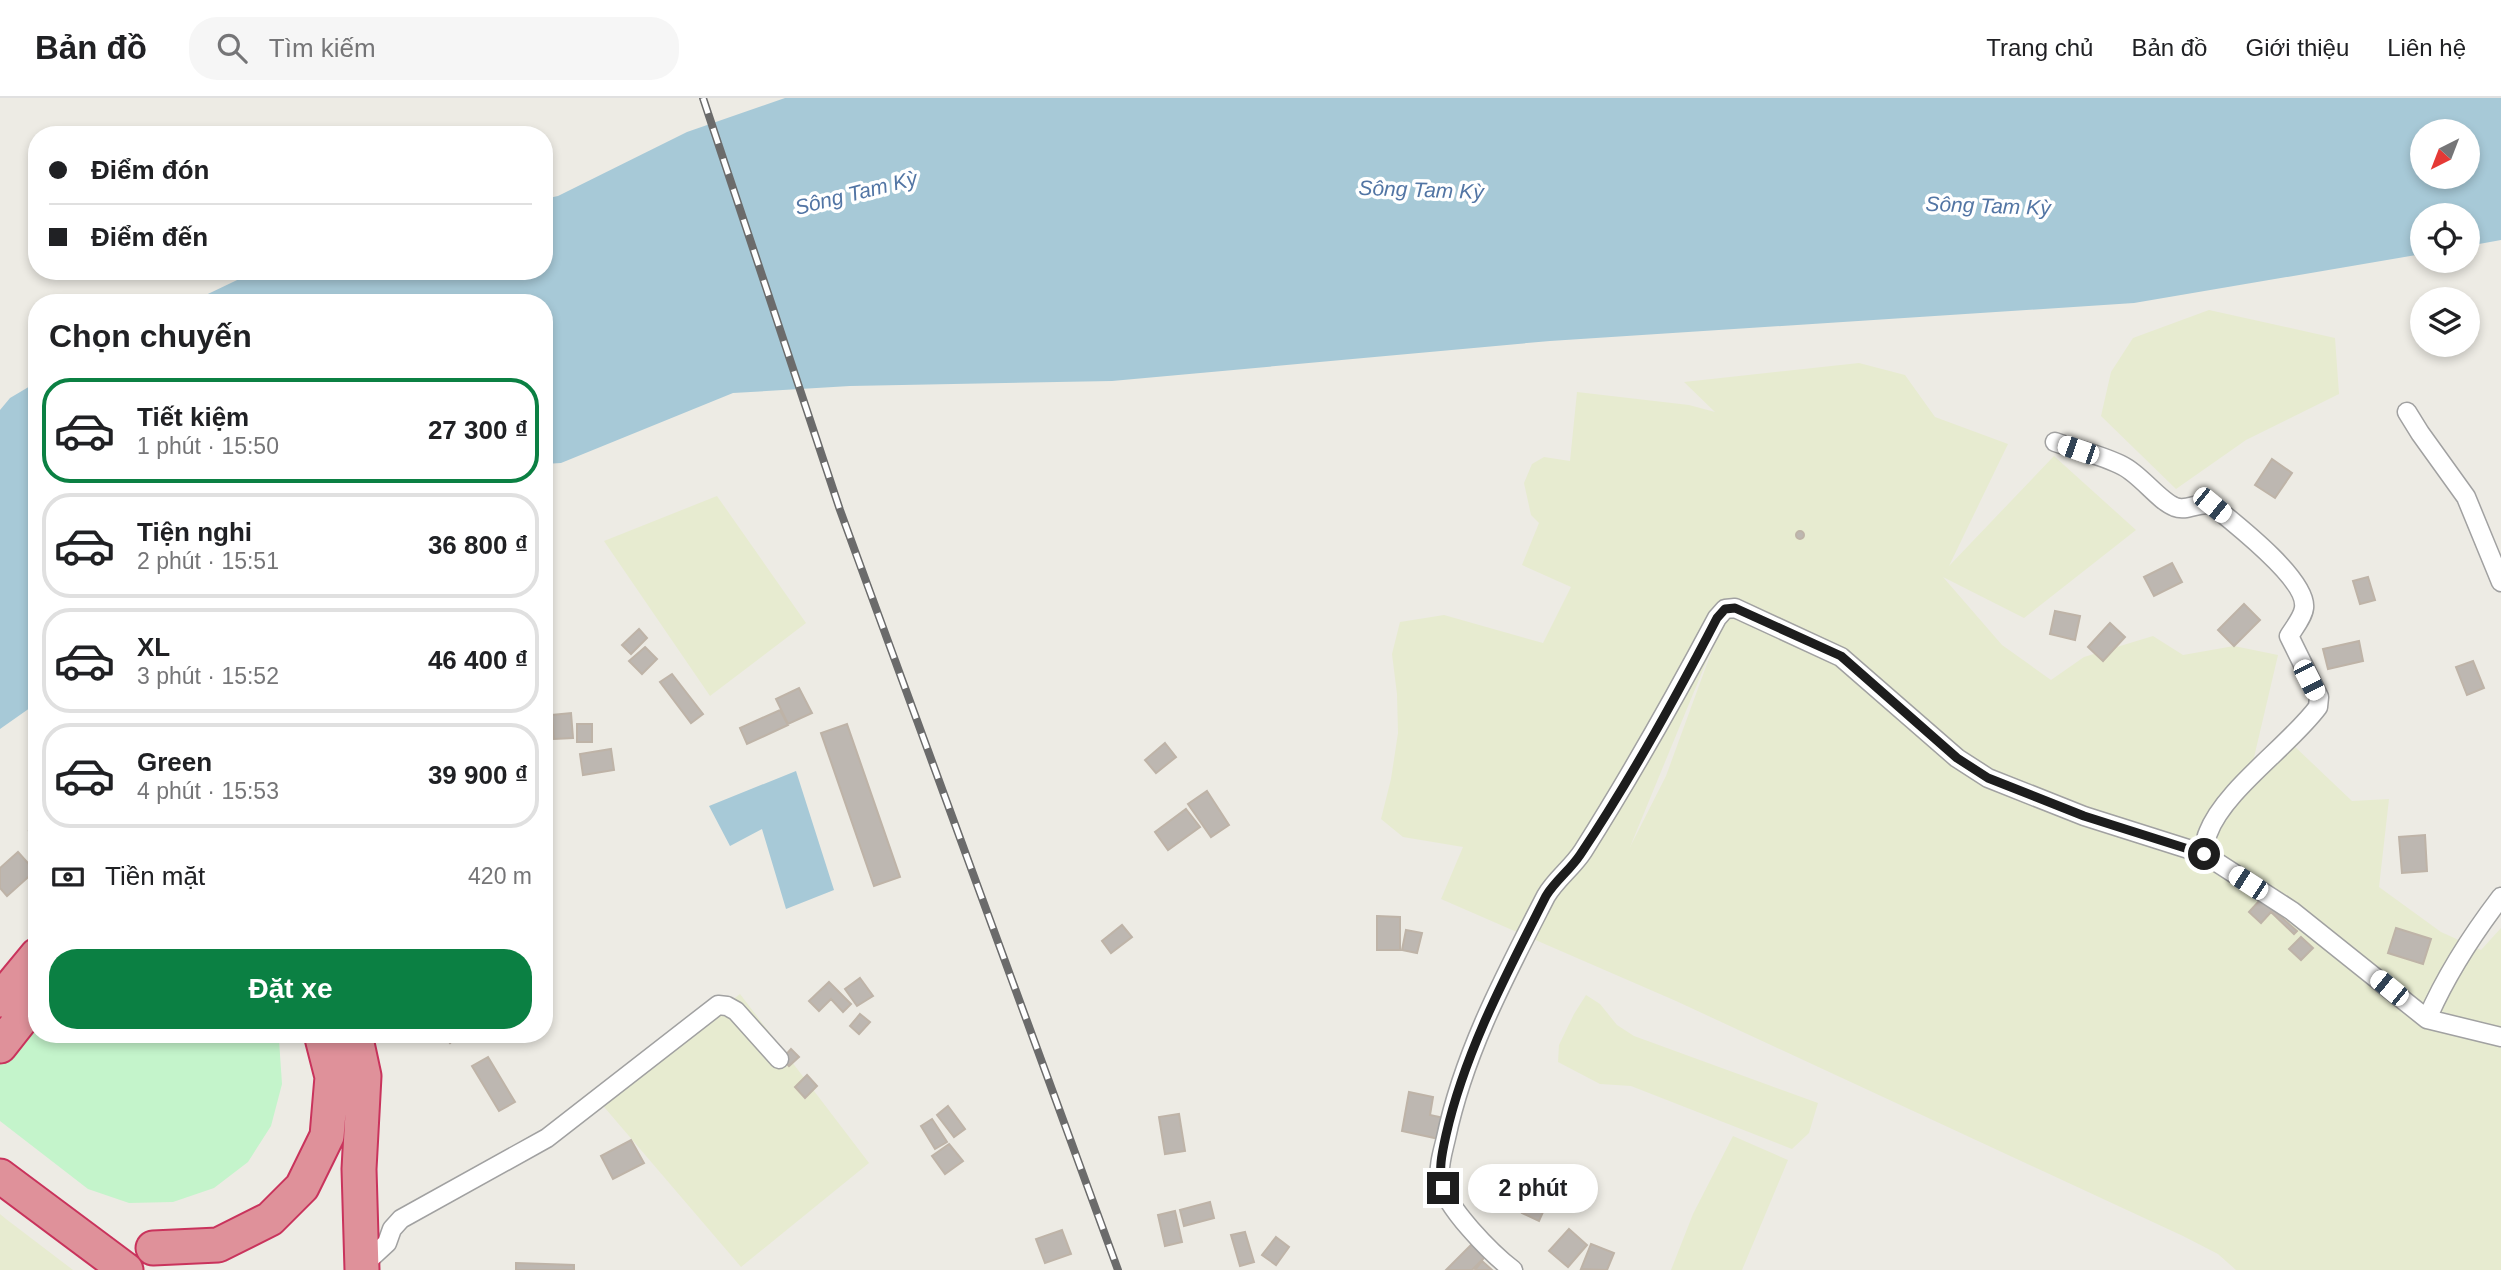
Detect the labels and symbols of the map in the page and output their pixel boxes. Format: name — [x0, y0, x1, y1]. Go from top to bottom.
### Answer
north arrow — [2410, 119, 2480, 189]
water label: Sông Tam Kỳ — [792, 166, 921, 219]
water label: Sông Tam Kỳ — [1358, 176, 1486, 203]
water label: Sông Tam Kỳ — [1925, 192, 2053, 219]
car — [2055, 433, 2102, 467]
car — [2190, 484, 2235, 526]
car — [2291, 657, 2328, 703]
route start — [2188, 838, 2220, 870]
car — [2225, 863, 2272, 903]
car — [2367, 967, 2412, 1009]
callout: 2 phút — [1468, 1164, 1597, 1212]
route end — [1427, 1172, 1459, 1204]

